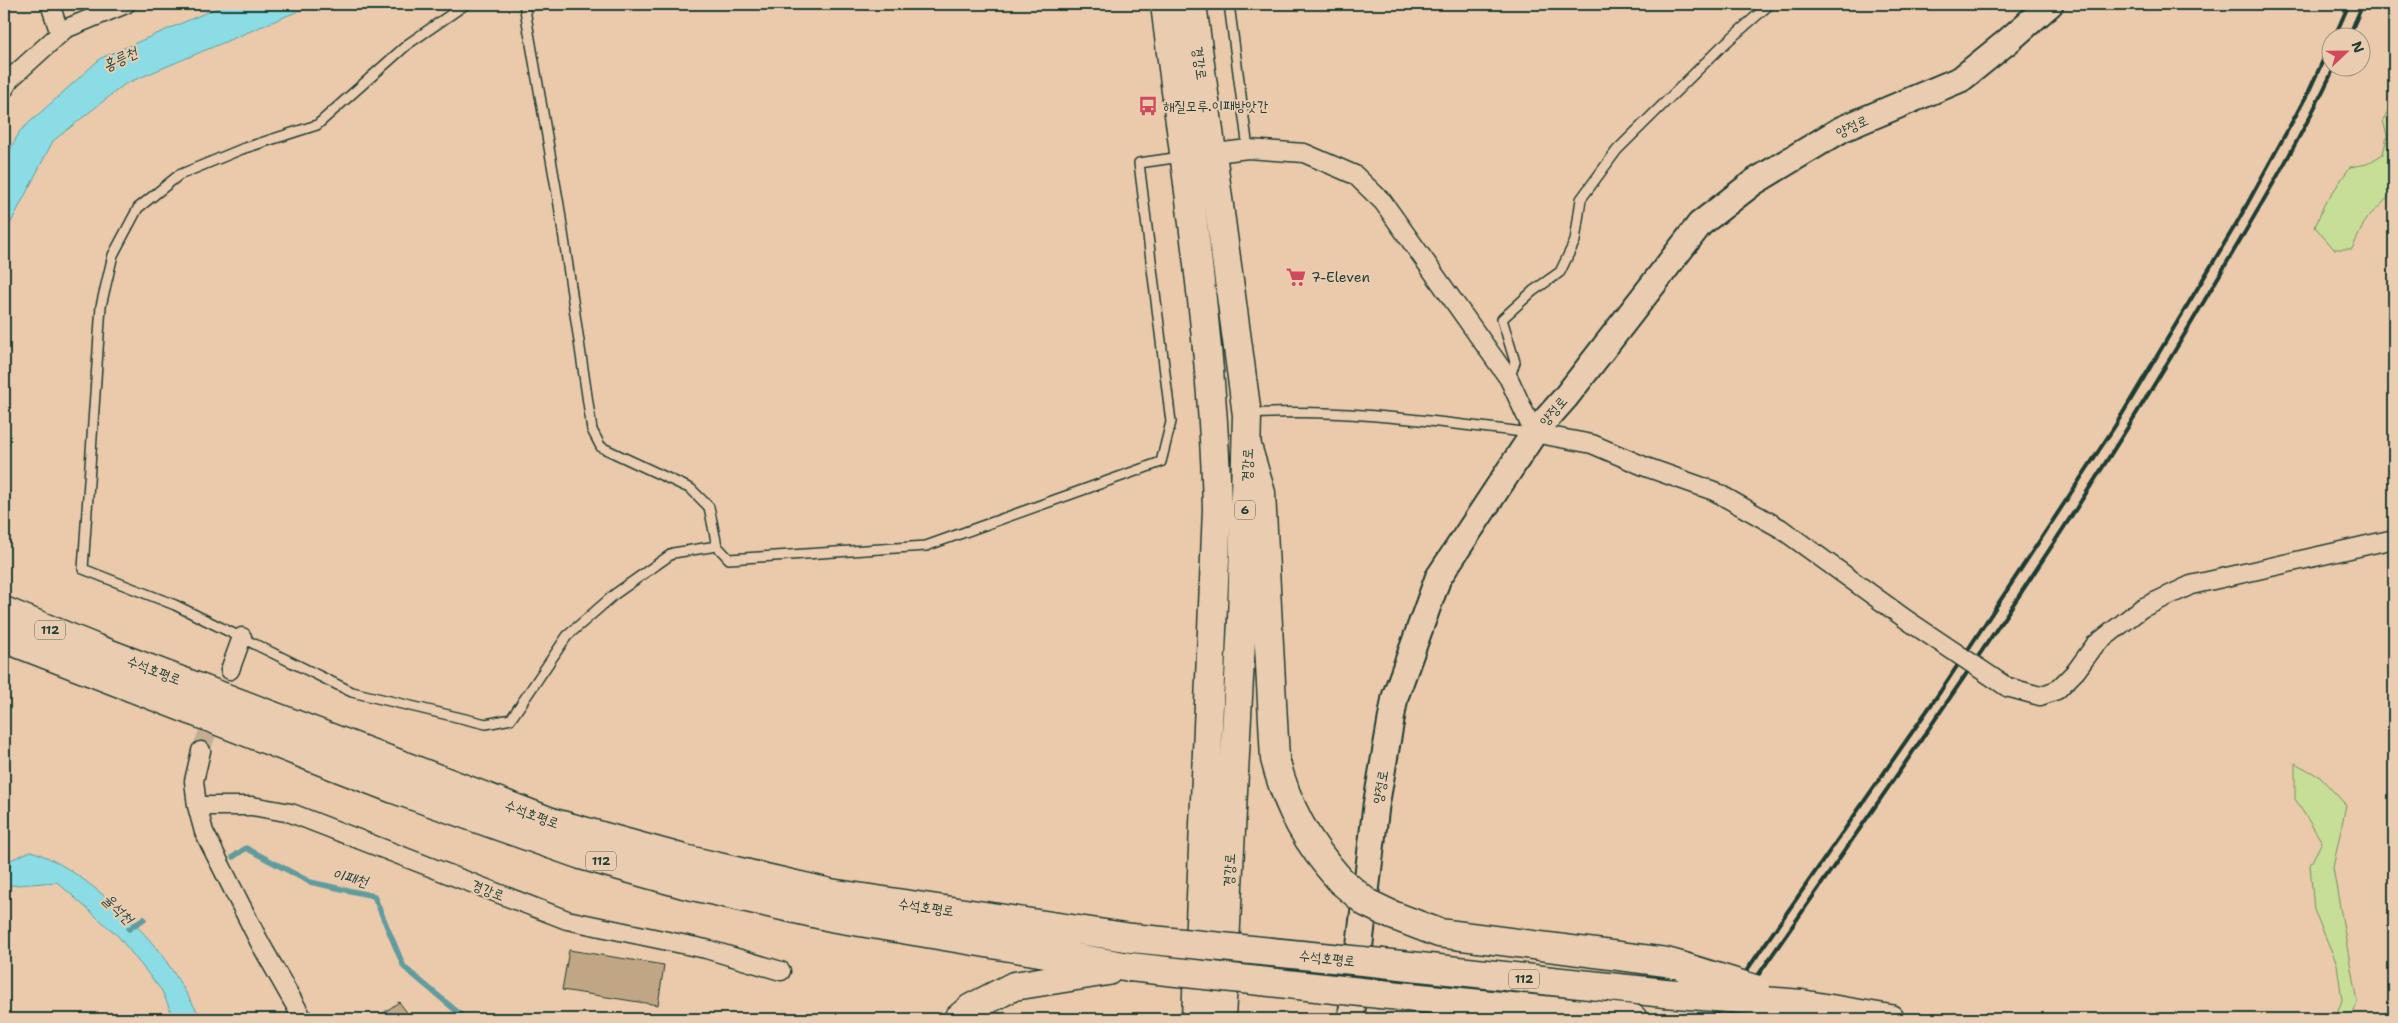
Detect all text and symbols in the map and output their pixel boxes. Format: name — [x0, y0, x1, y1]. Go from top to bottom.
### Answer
north arrow — [2320, 28, 2370, 78]
text: N — [2348, 39, 2368, 56]
water label: 홍릉천 — [99, 41, 142, 76]
street label: 경강로 — [1189, 45, 1211, 81]
bus stop icon: 해질모루.이패방앗간 — [1137, 95, 1159, 117]
place label: 해질모루.이패방앗간 — [1163, 97, 1269, 115]
street label: 양정로 — [1833, 111, 1871, 141]
supermarket icon: 7-Eleven — [1285, 266, 1307, 288]
place label: 7-Eleven — [1311, 268, 1370, 286]
street label: 양정로 — [1535, 392, 1571, 430]
street label: 경강로 — [1237, 448, 1257, 482]
road number: 6 — [1235, 500, 1255, 520]
road number: 112 — [35, 620, 65, 640]
street label: 수석호평로 — [124, 652, 184, 688]
street label: 양정로 — [1368, 769, 1392, 805]
street label: 수석호평로 — [502, 796, 562, 832]
road number: 112 — [586, 851, 616, 870]
street label: 경강로 — [1219, 853, 1239, 887]
water label: 이패천 — [330, 864, 372, 892]
street label: 경강로 — [469, 876, 507, 904]
water label: 율석천 — [98, 889, 139, 930]
street label: 수석호평로 — [897, 894, 955, 920]
street label: 수석호평로 — [1298, 946, 1356, 970]
road number: 112 — [1509, 970, 1539, 989]

